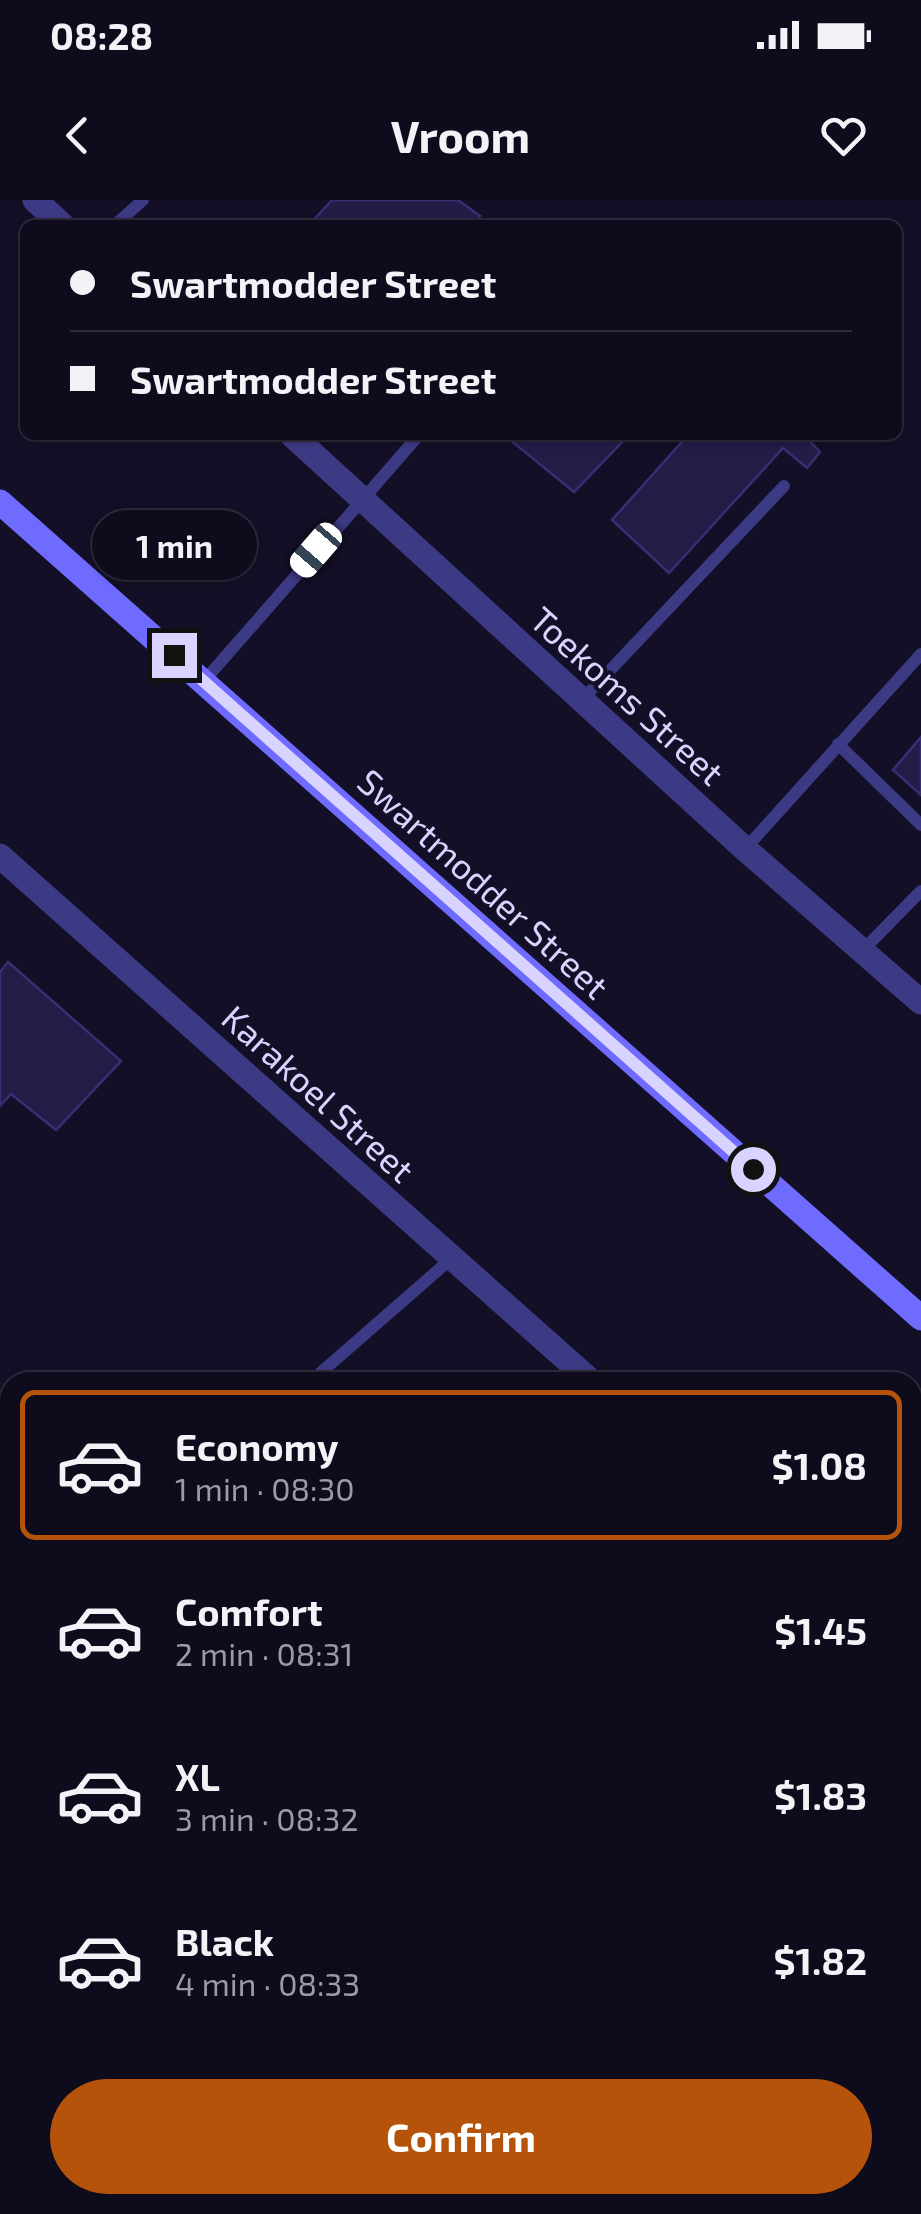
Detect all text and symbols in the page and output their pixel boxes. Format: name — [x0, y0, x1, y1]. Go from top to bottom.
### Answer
text: 08:28 — [50, 12, 153, 58]
icon: back — [50, 108, 105, 163]
text: Vroom — [391, 108, 530, 162]
icon: heart — [816, 108, 871, 163]
text: Swartmodder Street — [130, 260, 496, 306]
text: Swartmodder Street — [130, 356, 496, 402]
callout: 1 min — [91, 510, 256, 580]
car — [285, 518, 347, 582]
text: 1 min — [136, 526, 213, 564]
street label: Toekoms Street — [523, 597, 733, 793]
route end — [152, 633, 197, 678]
street label: Swartmodder Street — [350, 759, 618, 1007]
street label: Karakoel Street — [214, 996, 424, 1190]
route start — [731, 1147, 776, 1192]
icon: car — [55, 1420, 145, 1510]
text: Economy — [175, 1423, 339, 1469]
text: $1.08 — [772, 1442, 867, 1488]
text: 1 min · 08:30 — [175, 1469, 355, 1507]
icon: car — [55, 1585, 145, 1675]
text: Comfort — [175, 1588, 323, 1634]
text: $1.45 — [774, 1607, 867, 1653]
text: 2 min · 08:31 — [175, 1634, 353, 1672]
icon: car — [55, 1750, 145, 1840]
text: XL — [175, 1753, 220, 1799]
text: $1.83 — [774, 1772, 867, 1818]
text: 3 min · 08:32 — [175, 1799, 358, 1837]
icon: car — [55, 1915, 145, 2005]
text: Black — [175, 1918, 274, 1964]
text: $1.82 — [774, 1937, 867, 1983]
text: 4 min · 08:33 — [175, 1964, 360, 2002]
button: Confirm — [50, 2079, 872, 2194]

